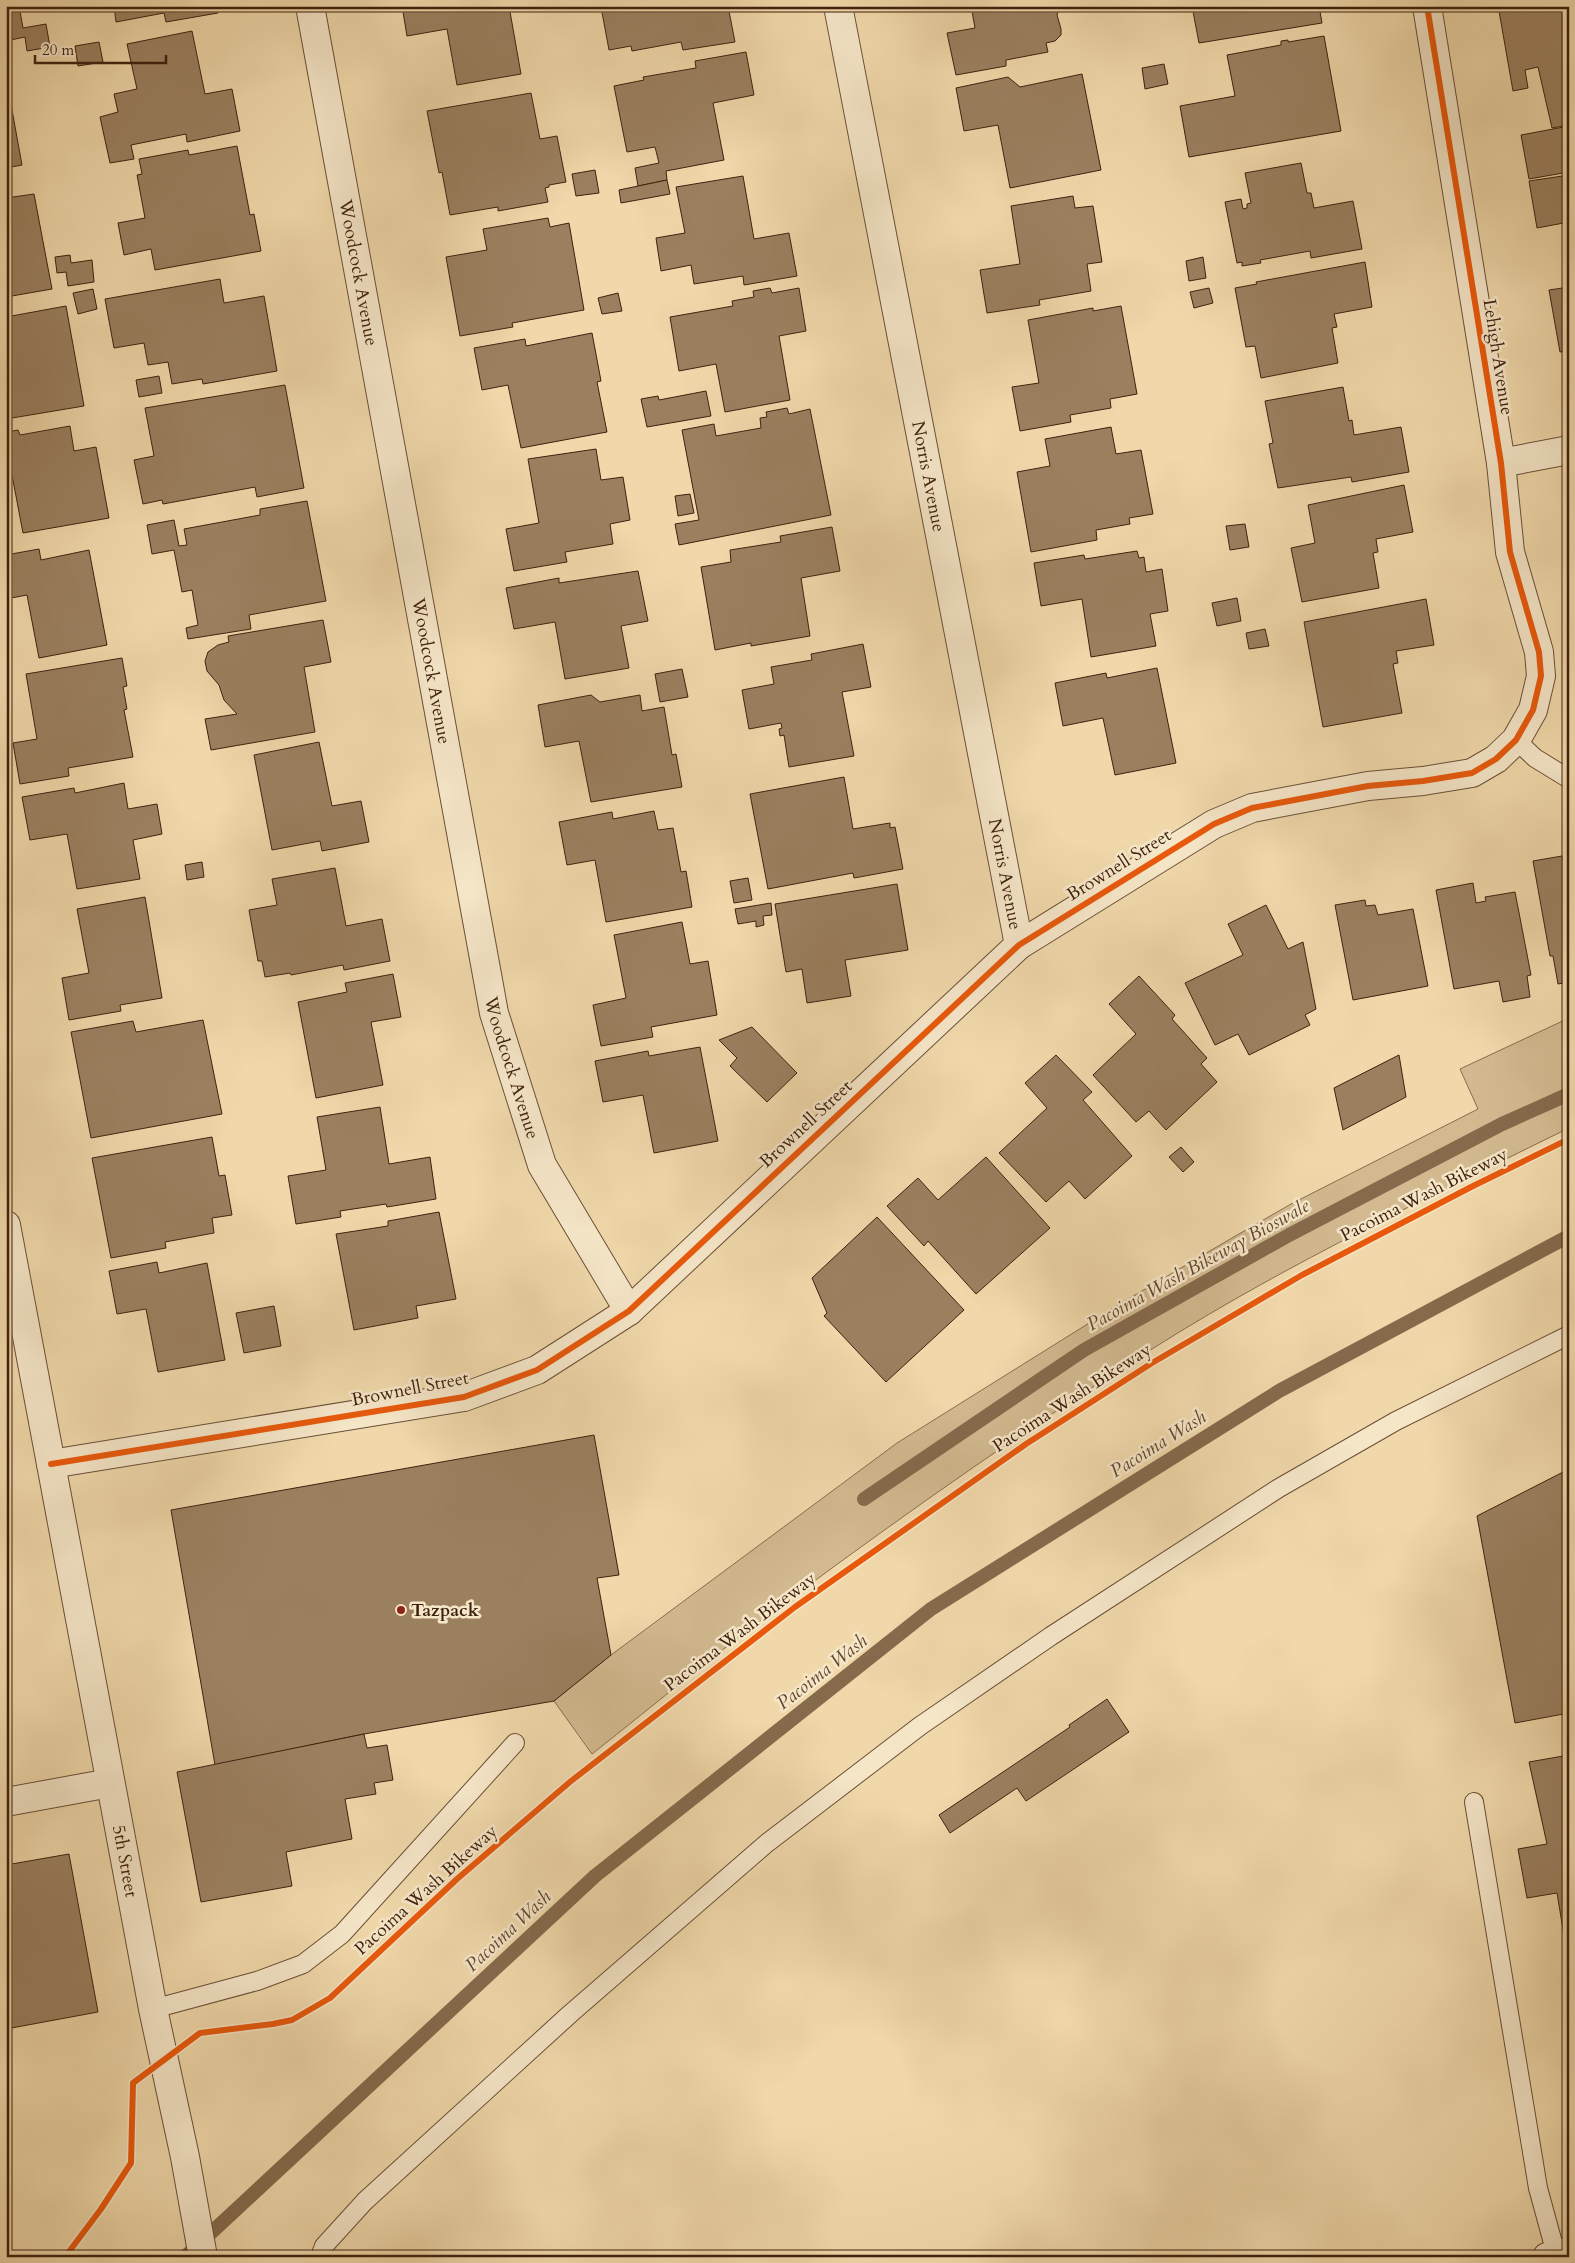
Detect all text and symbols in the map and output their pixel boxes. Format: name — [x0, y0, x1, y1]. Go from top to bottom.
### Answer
scale bar — [35, 32, 166, 64]
text: 20 m — [42, 40, 74, 60]
street label: Woodcock Avenue — [333, 197, 384, 348]
street label: Lehigh Avenue — [1476, 297, 1520, 417]
street label: Norris Avenue — [906, 419, 952, 534]
street label: Woodcock Avenue — [406, 595, 457, 746]
street label: Norris Avenue — [982, 816, 1028, 932]
street label: Brownell Street — [1062, 823, 1176, 907]
street label: Woodcock Avenue — [479, 993, 545, 1142]
street label: Brownell Street — [754, 1074, 858, 1174]
street label: Pacoima Wash Bikeway — [1336, 1142, 1512, 1248]
water label: Pacoima Wash Bikeway Bioswale — [1082, 1192, 1315, 1337]
street label: Pacoima Wash Bikeway — [988, 1337, 1157, 1459]
street label: Brownell Street — [349, 1365, 471, 1413]
water label: Pacoima Wash — [1105, 1404, 1211, 1484]
street label: Pacoima Wash Bikeway — [659, 1566, 822, 1697]
place label: Tazpack — [411, 1598, 480, 1623]
marker: Tazpack — [395, 1604, 407, 1616]
water label: Pacoima Wash — [771, 1628, 873, 1716]
street label: Pacoima Wash Bikeway — [349, 1819, 503, 1961]
street label: 5th Street — [106, 1823, 144, 1900]
water label: Pacoima Wash — [459, 1884, 557, 1978]

